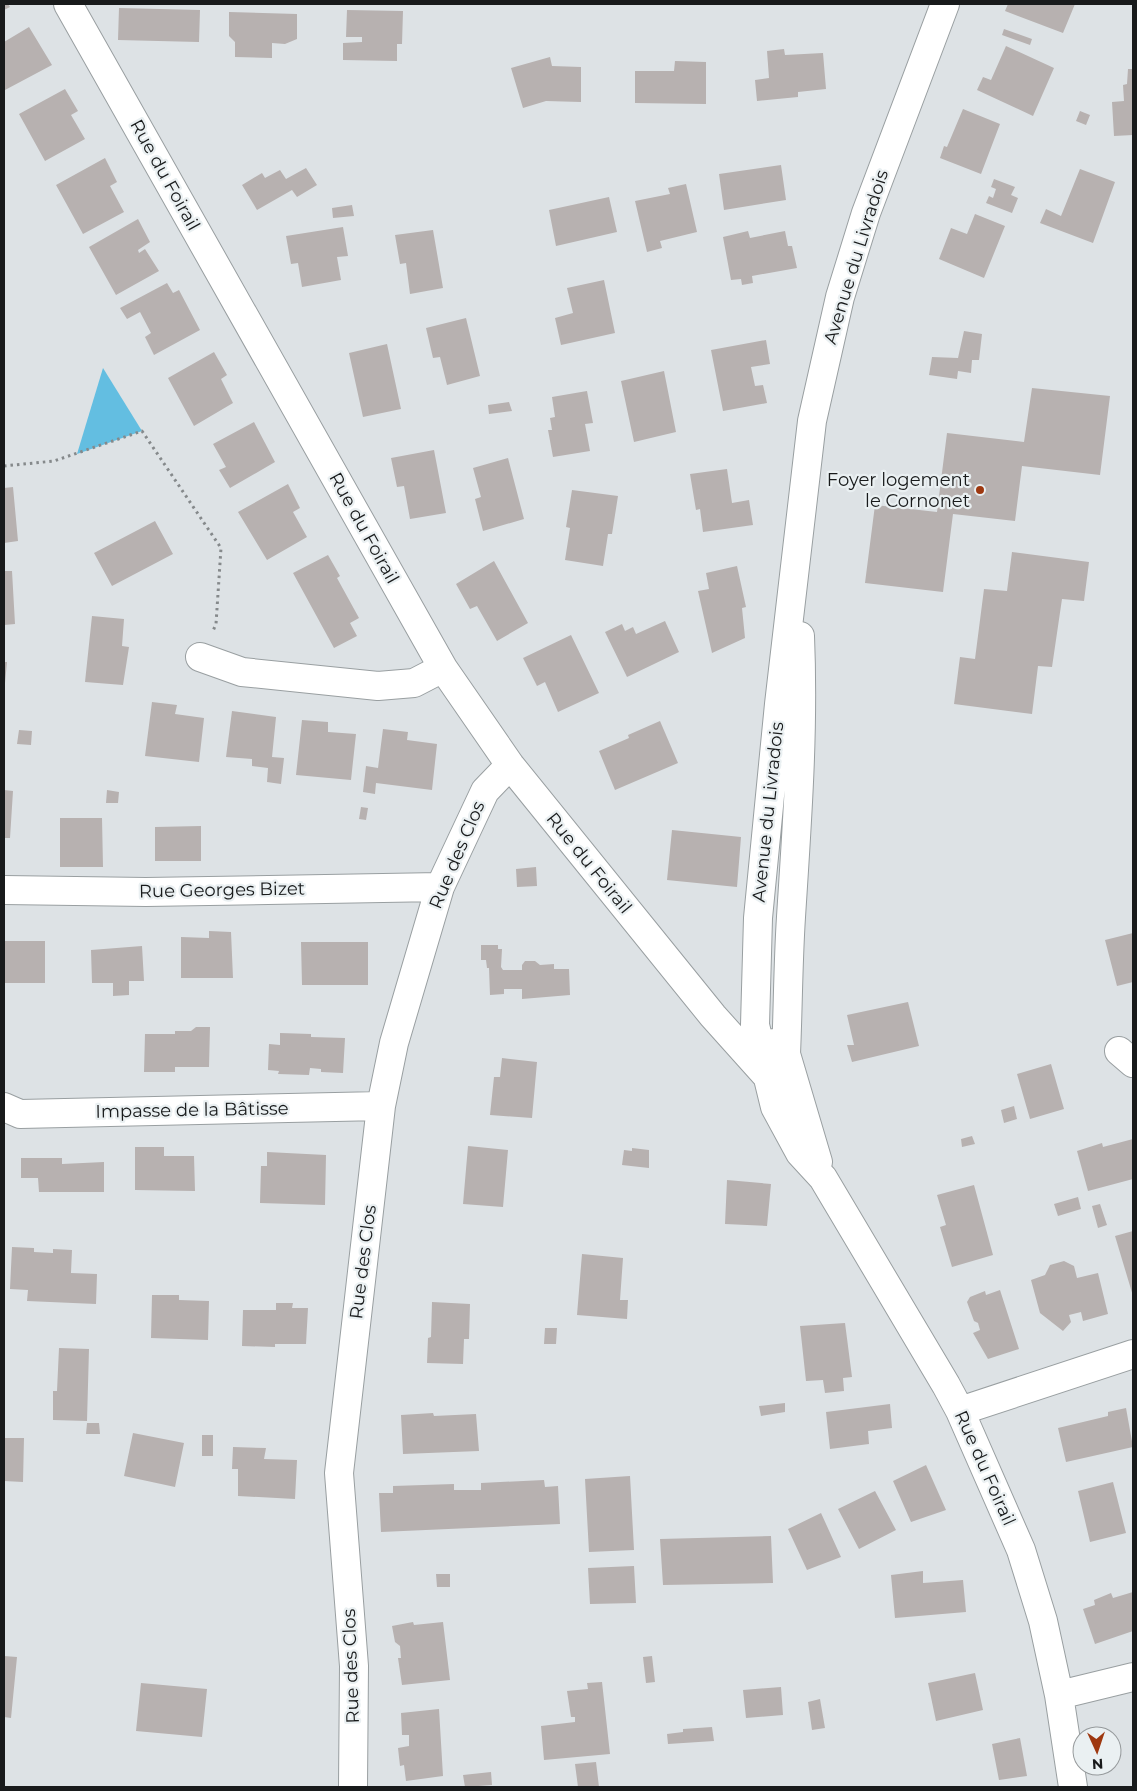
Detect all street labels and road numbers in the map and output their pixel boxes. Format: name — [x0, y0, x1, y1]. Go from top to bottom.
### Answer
street label: Rue du Foirail — [125, 116, 205, 234]
street label: Avenue du Livradois — [819, 167, 893, 347]
street label: Rue du Foirail — [324, 469, 404, 587]
street label: Avenue du Livradois — [748, 721, 788, 903]
street label: Rue des Clos — [424, 798, 490, 912]
street label: Rue du Foirail — [542, 808, 636, 918]
street label: Rue Georges Bizet — [139, 878, 305, 902]
street label: Impasse de la Bâtisse — [95, 1097, 289, 1123]
street label: Rue des Clos — [345, 1203, 381, 1320]
street label: Rue du Foirail — [950, 1407, 1020, 1529]
street label: Rue des Clos — [338, 1608, 364, 1724]

